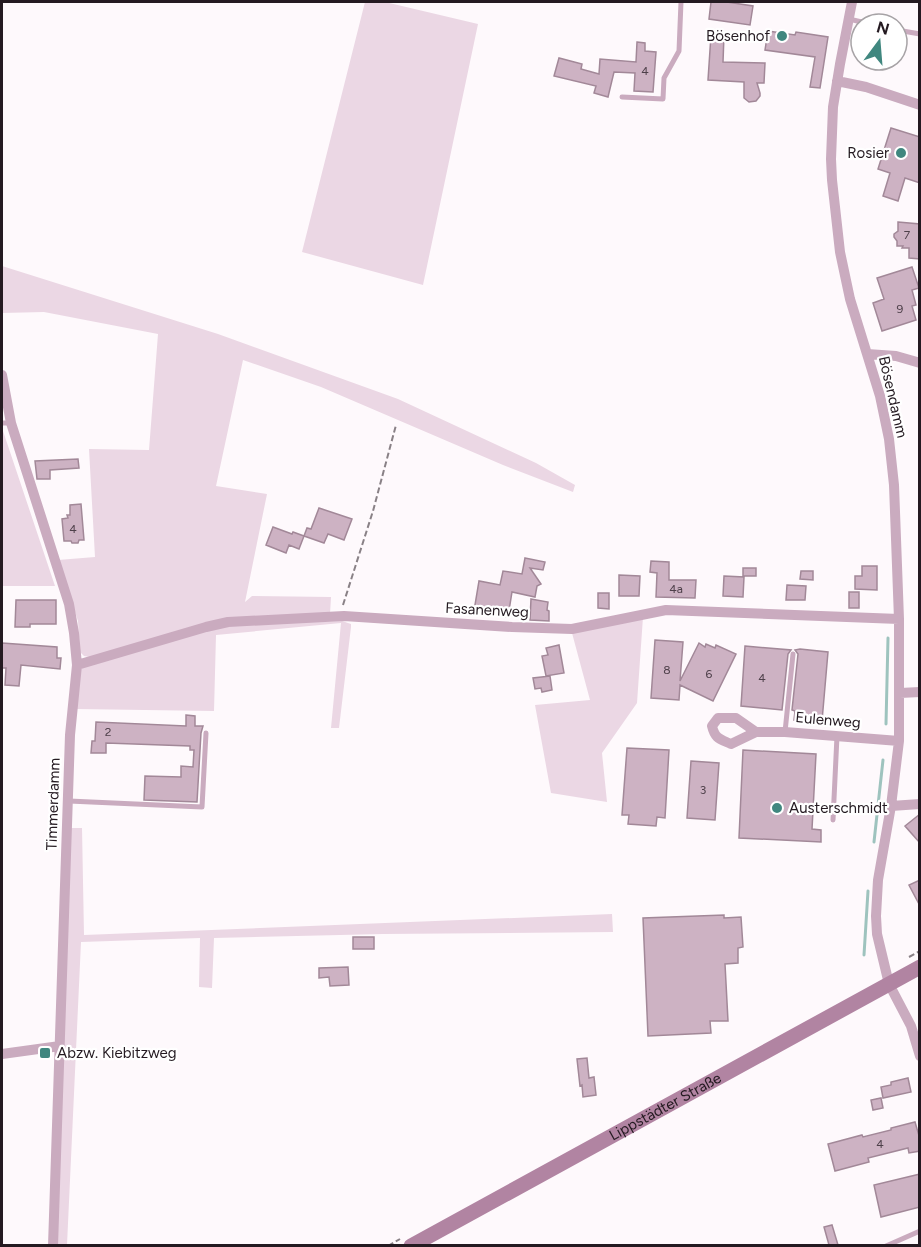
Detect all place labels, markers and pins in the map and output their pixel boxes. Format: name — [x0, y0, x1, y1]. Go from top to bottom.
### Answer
place label: Bösenhof — [706, 27, 770, 45]
marker: Bösenhof — [775, 29, 789, 43]
place label: Rosier — [847, 144, 889, 162]
marker: Rosier — [894, 146, 908, 160]
place label: Austerschmidt — [789, 799, 888, 817]
marker: Austerschmidt — [770, 801, 784, 815]
place label: Abzw. Kiebitzweg — [57, 1044, 177, 1062]
marker: Abzw. Kiebitzweg — [38, 1046, 52, 1060]

